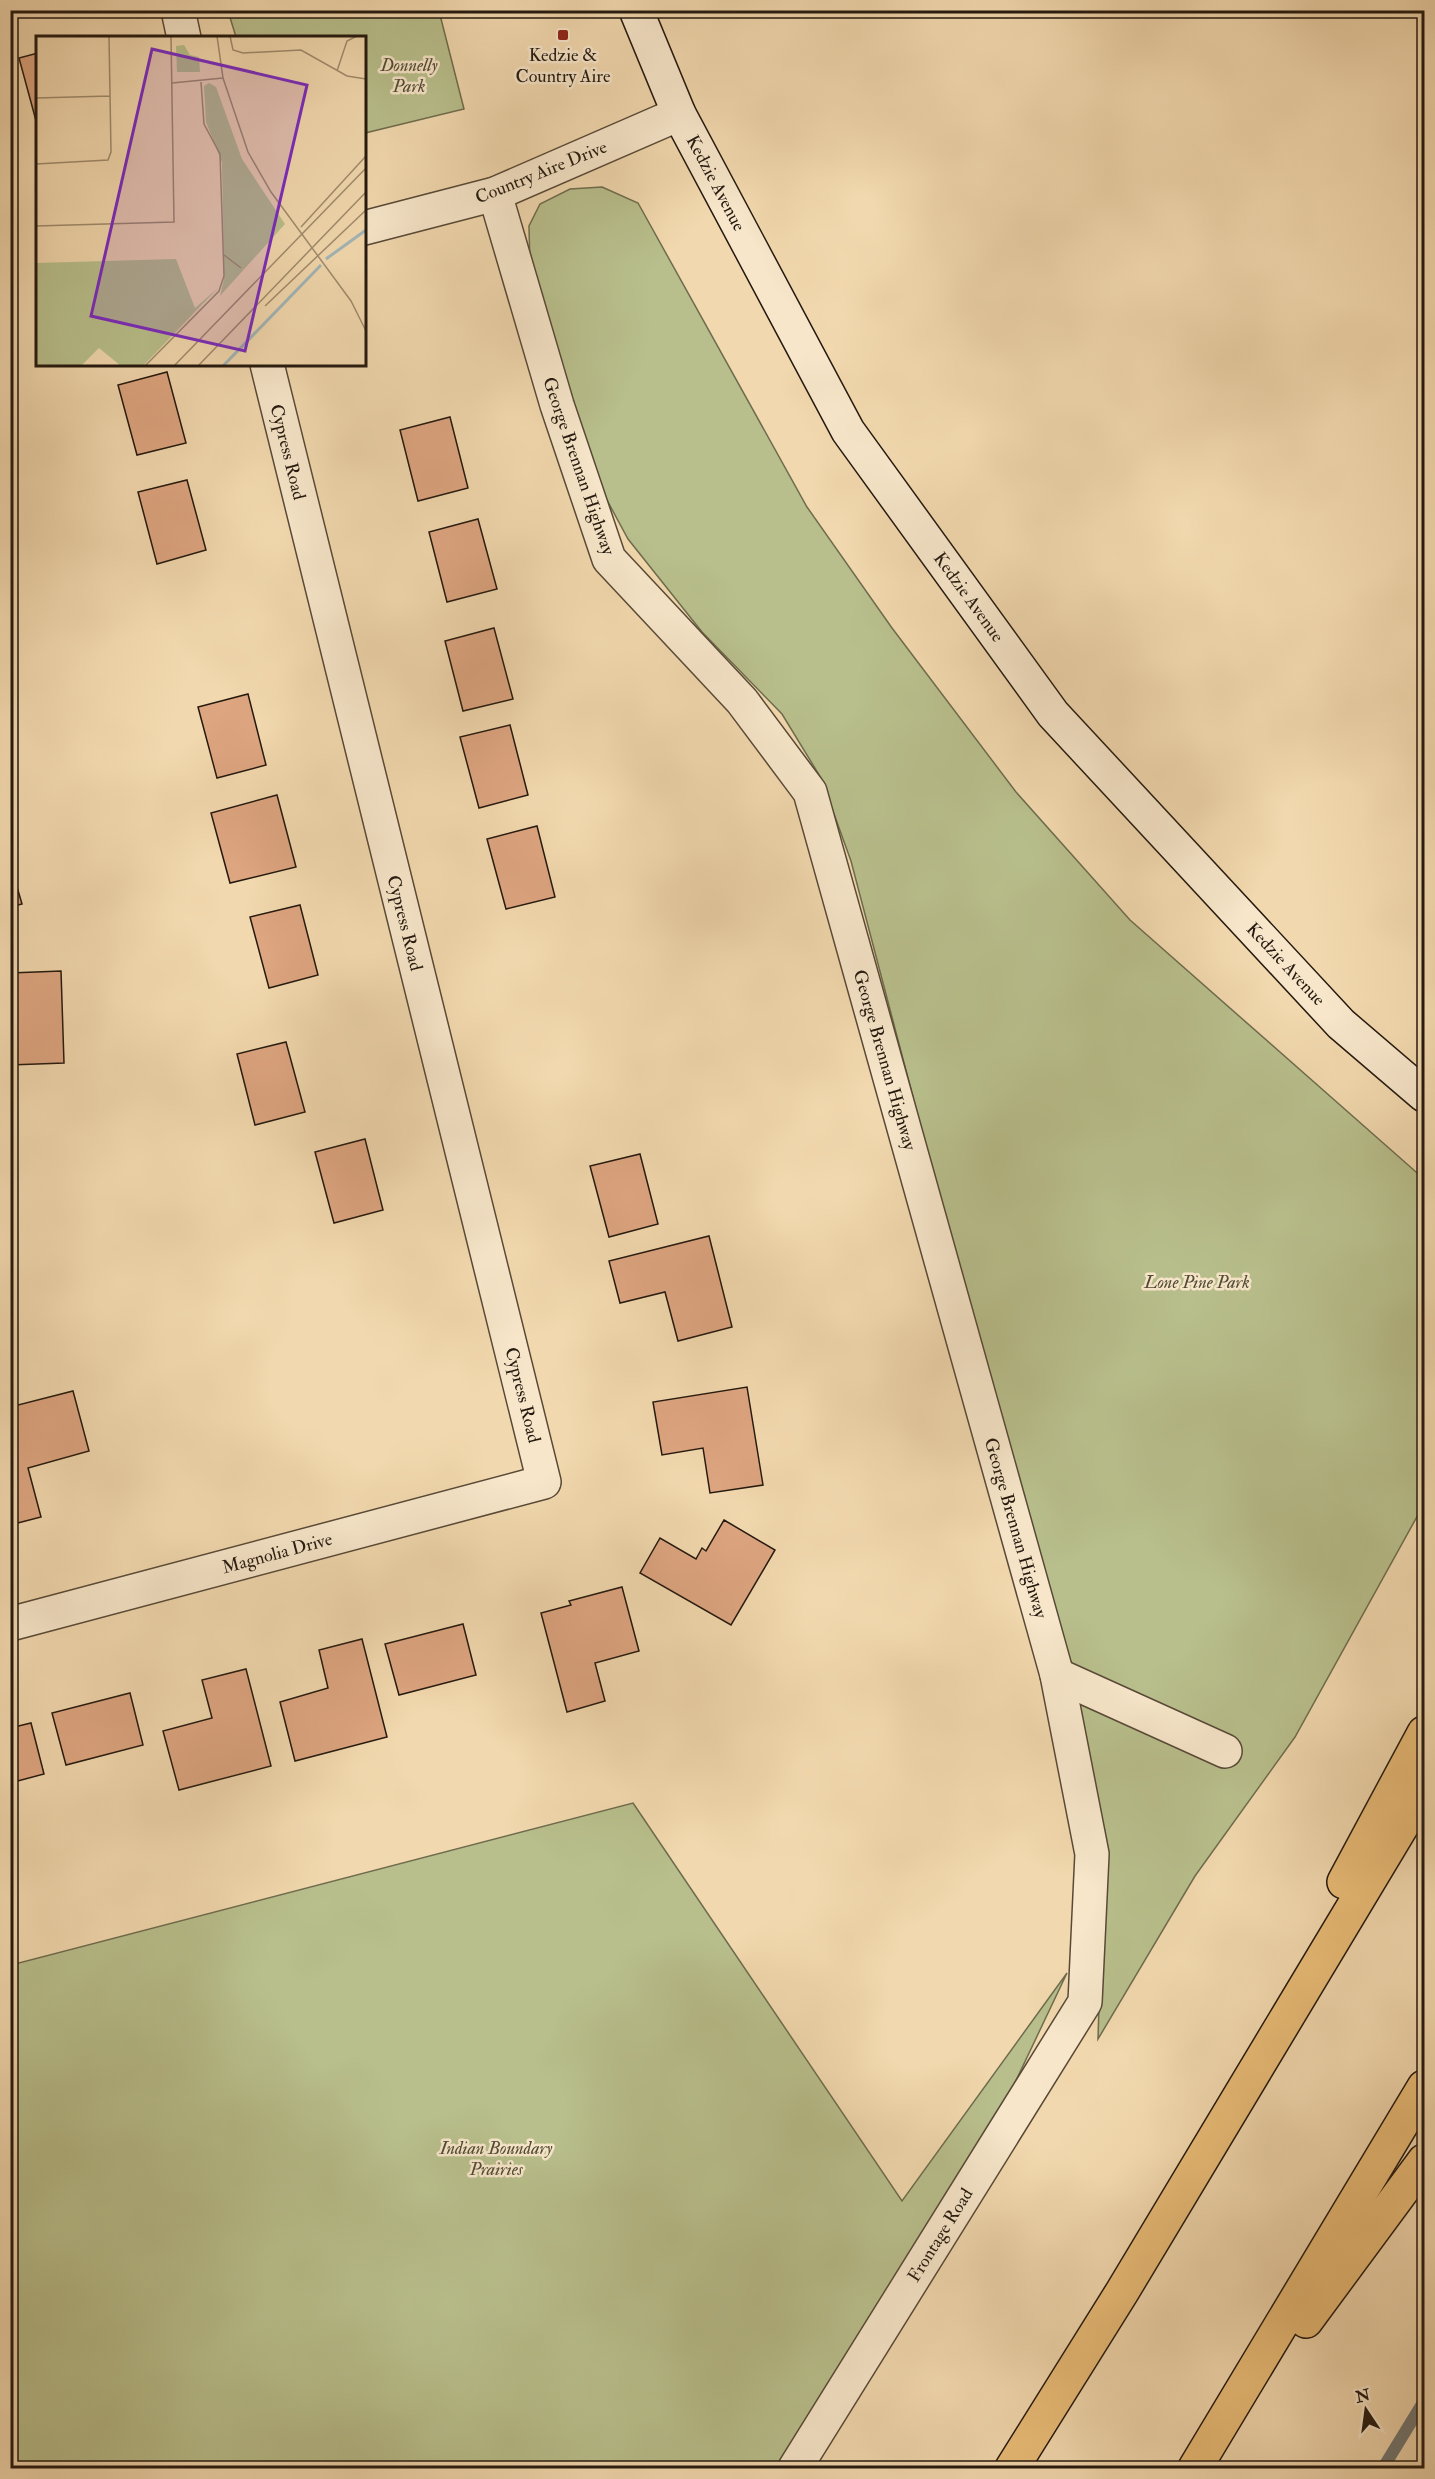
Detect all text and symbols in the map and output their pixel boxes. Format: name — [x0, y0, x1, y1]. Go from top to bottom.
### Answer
marker: Kedzie & Country Aire — [556, 28, 570, 42]
inset map — [36, 36, 366, 366]
place label: Kedzie & Country Aire — [516, 44, 611, 88]
park label: Donnelly Park — [379, 54, 438, 98]
street label: Kedzie Avenue — [681, 131, 751, 236]
street label: Country Aire Drive — [472, 135, 611, 209]
street label: George Brennan Highway — [537, 374, 620, 559]
street label: Cypress Road — [265, 402, 311, 503]
street label: Kedzie Avenue — [928, 548, 1009, 647]
street label: Cypress Road — [382, 873, 428, 974]
street label: Kedzie Avenue — [1241, 918, 1330, 1011]
street label: George Brennan Highway — [848, 967, 922, 1154]
park label: Lone Pine Park — [1143, 1271, 1250, 1294]
street label: Cypress Road — [500, 1345, 546, 1446]
street label: George Brennan Highway — [979, 1435, 1053, 1622]
street label: Magnolia Drive — [219, 1528, 335, 1579]
park label: Indian Boundary Prairies — [439, 2137, 553, 2181]
street label: Frontage Road — [902, 2184, 978, 2286]
north arrow — [1336, 2380, 1396, 2440]
text: N — [1353, 2385, 1373, 2408]

